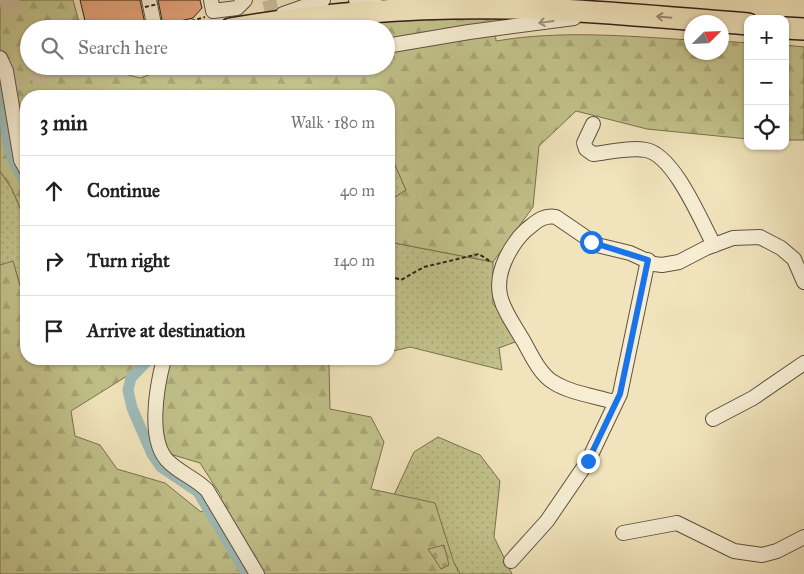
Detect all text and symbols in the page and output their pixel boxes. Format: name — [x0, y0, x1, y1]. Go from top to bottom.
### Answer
one-way arrow — [657, 12, 673, 22]
north arrow — [684, 15, 729, 60]
map controls — [744, 15, 789, 150]
button: + — [744, 15, 789, 60]
one-way arrow — [538, 17, 554, 27]
search box — [20, 20, 395, 75]
icon: search — [38, 34, 66, 62]
text: Search here — [78, 36, 168, 59]
button: − — [744, 60, 789, 105]
button: locate — [744, 105, 789, 150]
text: 3 min — [40, 110, 88, 136]
text: Walk · 180 m — [291, 113, 375, 132]
icon: ahead — [40, 177, 68, 205]
text: Continue — [87, 179, 160, 202]
text: 40 m — [340, 181, 375, 200]
route start — [580, 231, 603, 254]
icon: right — [40, 247, 68, 275]
text: Turn right — [87, 249, 170, 272]
text: 140 m — [334, 251, 375, 270]
icon: arrive — [40, 317, 68, 345]
text: Arrive at destination — [87, 319, 245, 342]
route end — [577, 450, 600, 473]

